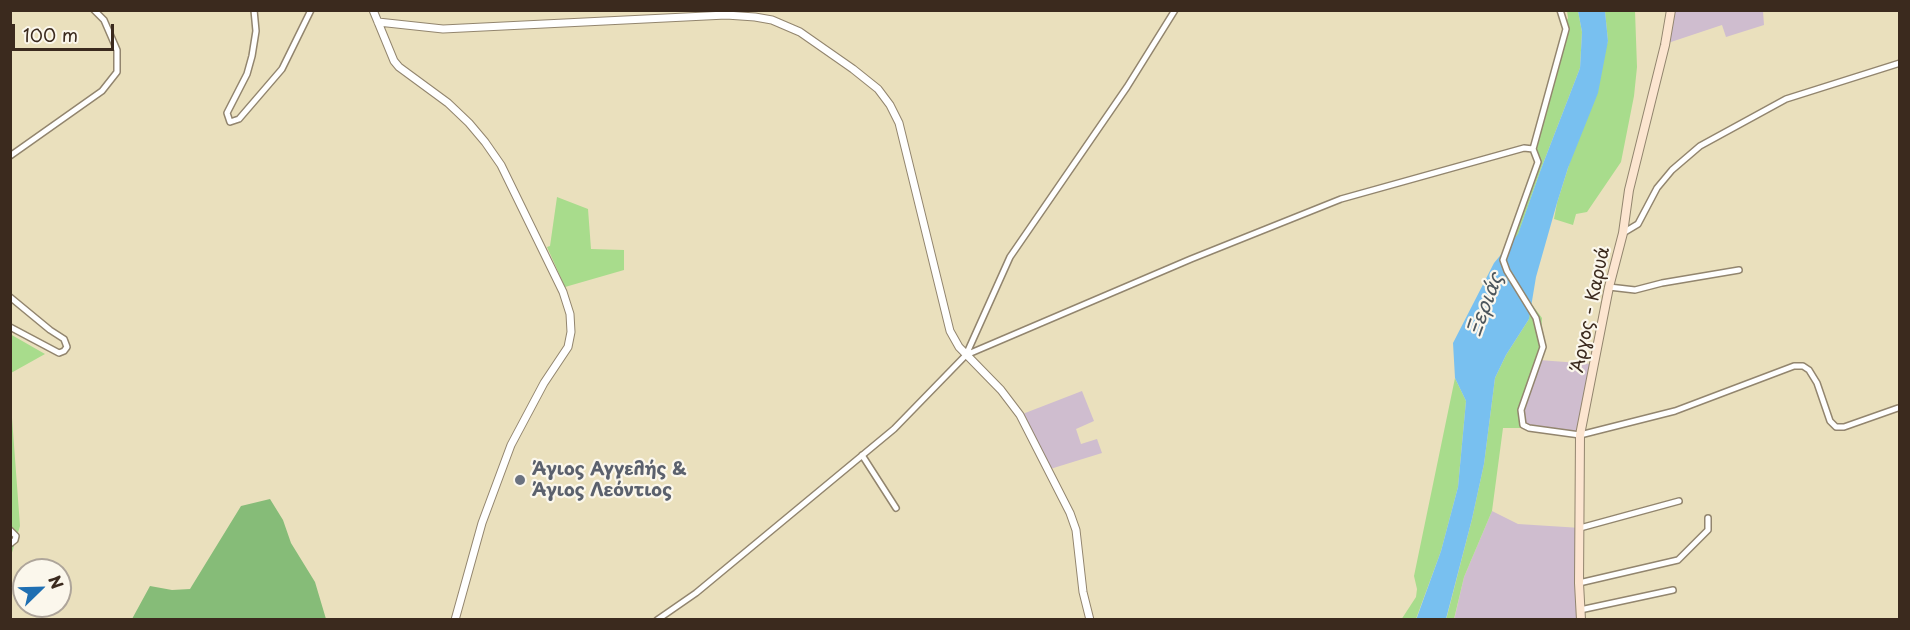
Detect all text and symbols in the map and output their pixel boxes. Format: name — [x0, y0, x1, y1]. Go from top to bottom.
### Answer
scale bar — [15, 12, 117, 50]
text: 100 m — [23, 21, 78, 48]
street label: Άργος - Καρυά — [1567, 245, 1615, 375]
water label: Ξεριάς — [1463, 270, 1509, 340]
place label: Άγιος Αγγελής & Άγιος Λεόντιος — [532, 459, 687, 502]
marker: Άγιος Αγγελής & Άγιος Λεόντιος — [513, 473, 527, 487]
north arrow — [12, 558, 72, 618]
text: N — [43, 571, 70, 592]

